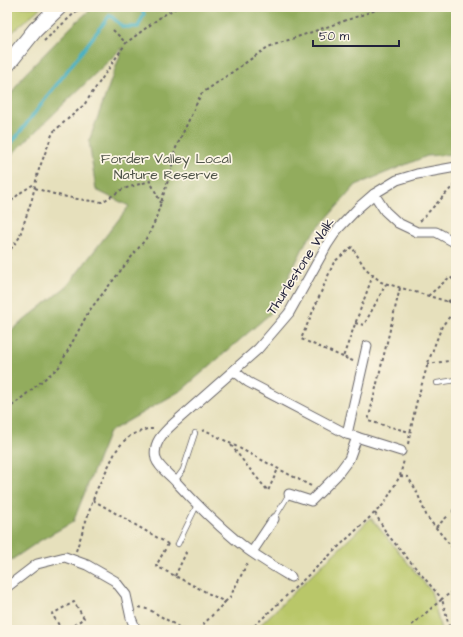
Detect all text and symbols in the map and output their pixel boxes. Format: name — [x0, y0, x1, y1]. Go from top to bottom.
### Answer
scale bar — [313, 22, 399, 48]
text: 50 m — [319, 28, 350, 45]
park label: Forder Valley Local Nature Reserve — [101, 149, 231, 185]
street label: Thurlestone Walk — [262, 214, 340, 319]

